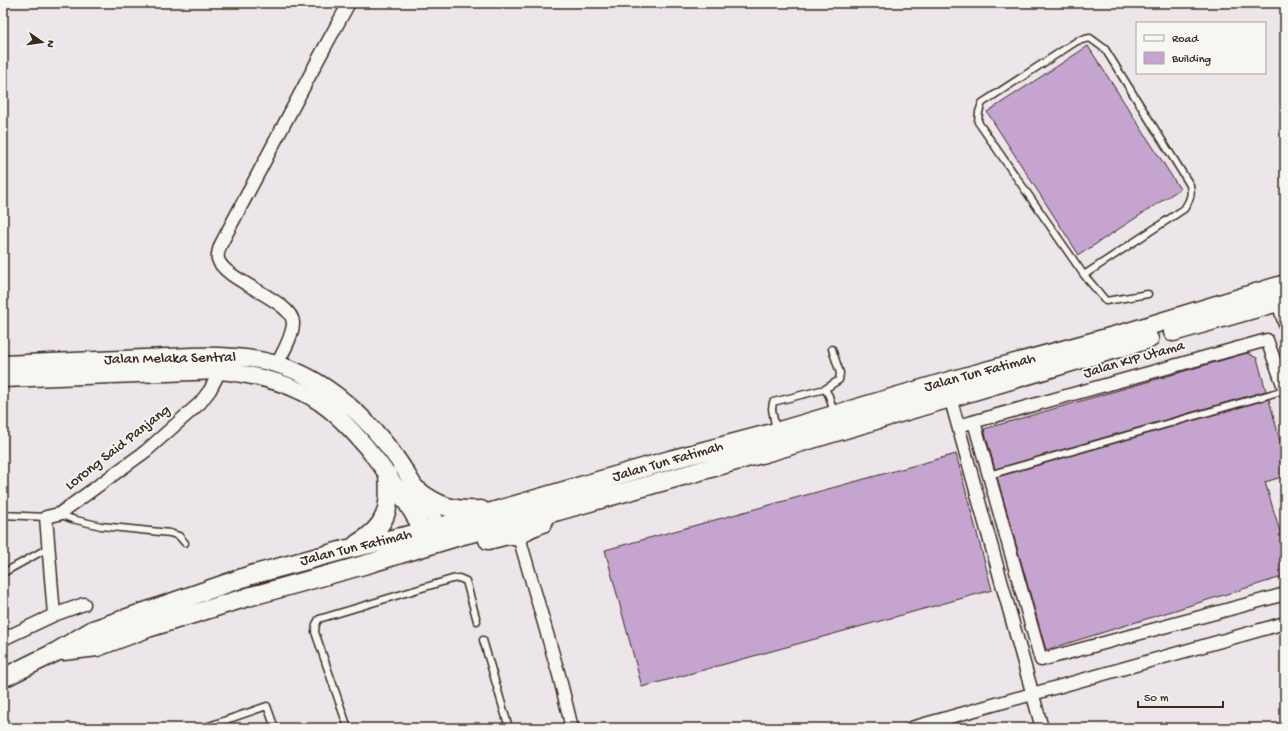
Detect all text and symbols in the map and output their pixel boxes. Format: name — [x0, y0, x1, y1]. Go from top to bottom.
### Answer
north arrow — [22, 22, 62, 62]
legend — [1136, 22, 1266, 74]
text: Road — [1172, 33, 1199, 47]
text: N — [43, 39, 56, 49]
text: Building — [1171, 53, 1211, 67]
street label: Jalan KIP Utama — [1081, 337, 1187, 383]
street label: Jalan Melaka Sentral — [104, 349, 236, 369]
street label: Jalan Tun Fatimah — [922, 349, 1038, 397]
street label: Lorong Said Panjang — [62, 401, 174, 495]
street label: Jalan Tun Fatimah — [610, 438, 726, 486]
street label: Jalan Tun Fatimah — [298, 525, 414, 571]
scale bar — [1138, 683, 1223, 709]
text: 50 m — [1144, 692, 1169, 706]

